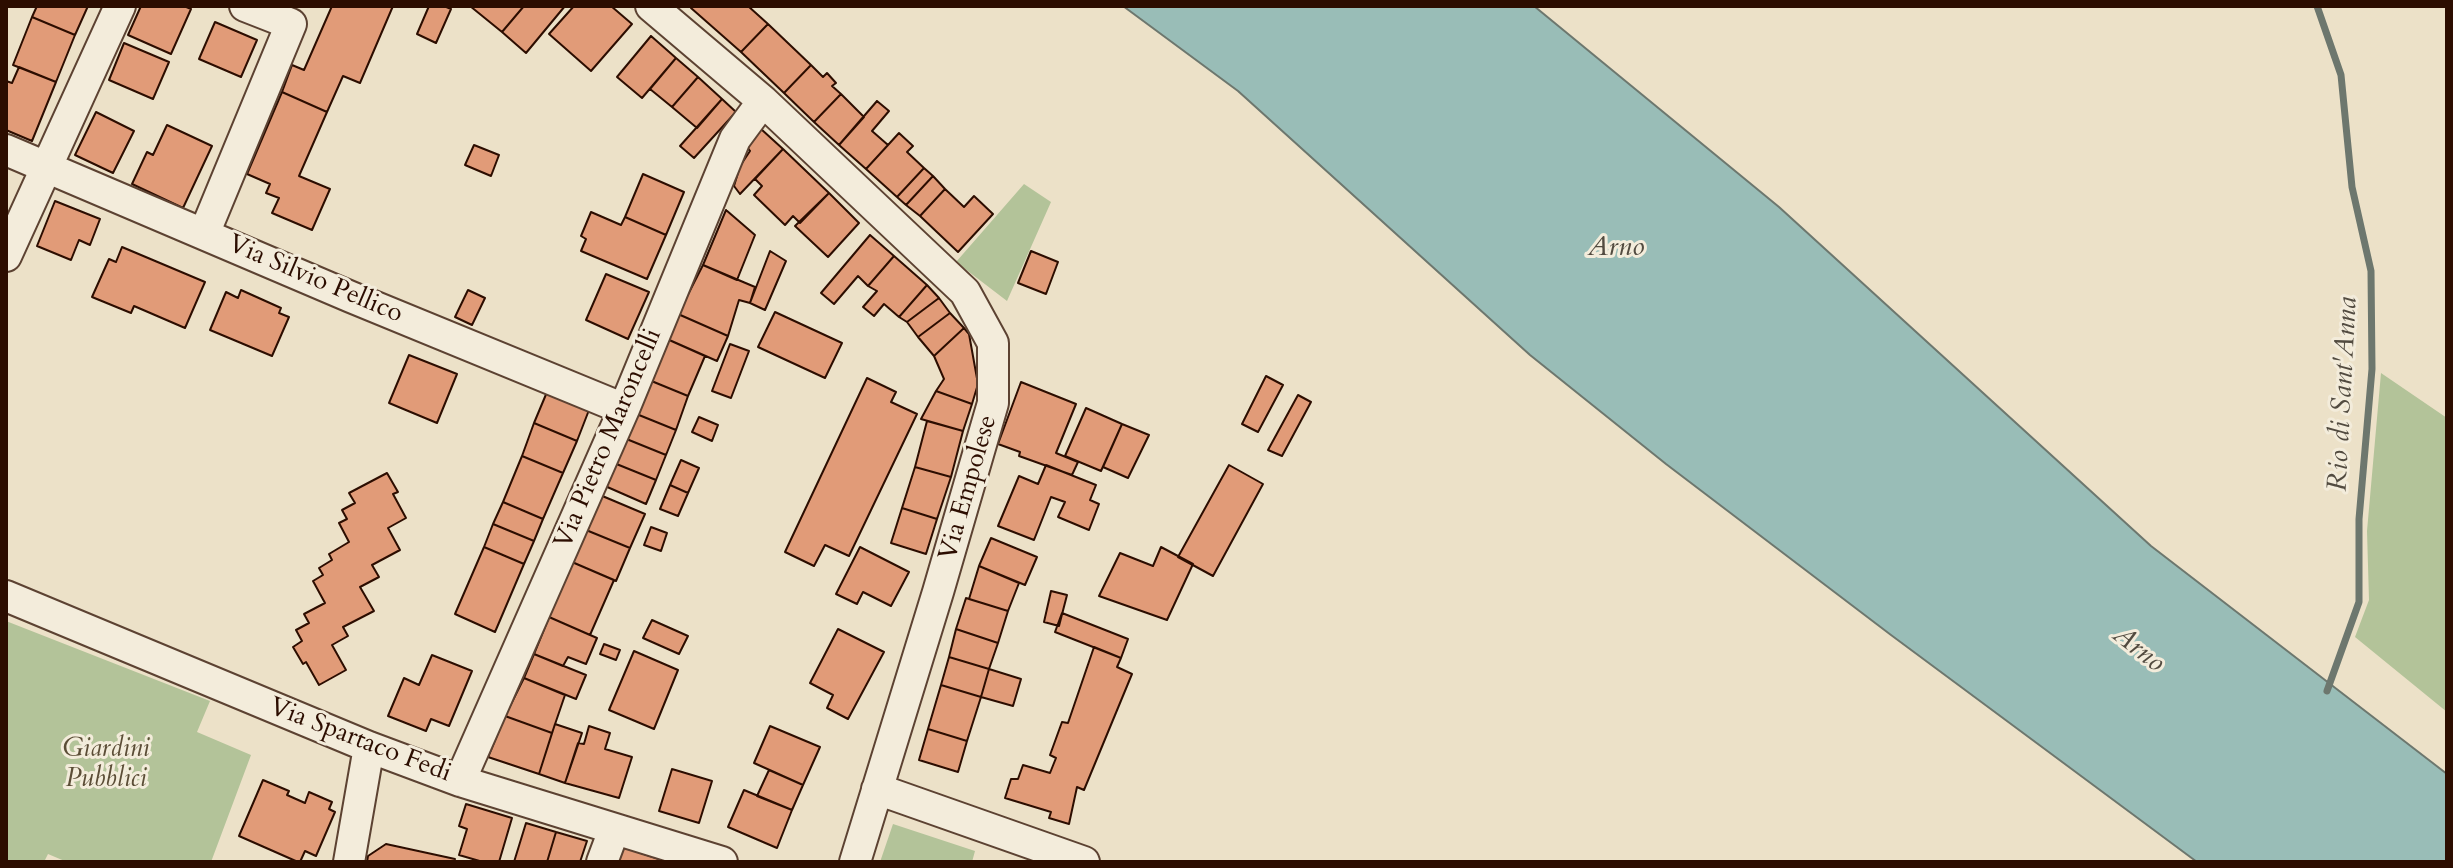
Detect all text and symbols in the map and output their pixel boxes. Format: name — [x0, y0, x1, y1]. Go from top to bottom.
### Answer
street label: Via Silvio Pellico — [223, 229, 407, 331]
water label: Arno — [1587, 232, 1645, 266]
water label: Rio di Sant'Anna — [2322, 296, 2366, 492]
street label: Via Pietro Maroncelli — [549, 324, 669, 554]
street label: Via Empolese — [933, 412, 1005, 564]
water label: Arno — [2105, 619, 2171, 681]
street label: Via Spartaco Fedi — [265, 692, 455, 790]
park label: Giardini Pubblici — [62, 734, 150, 796]

